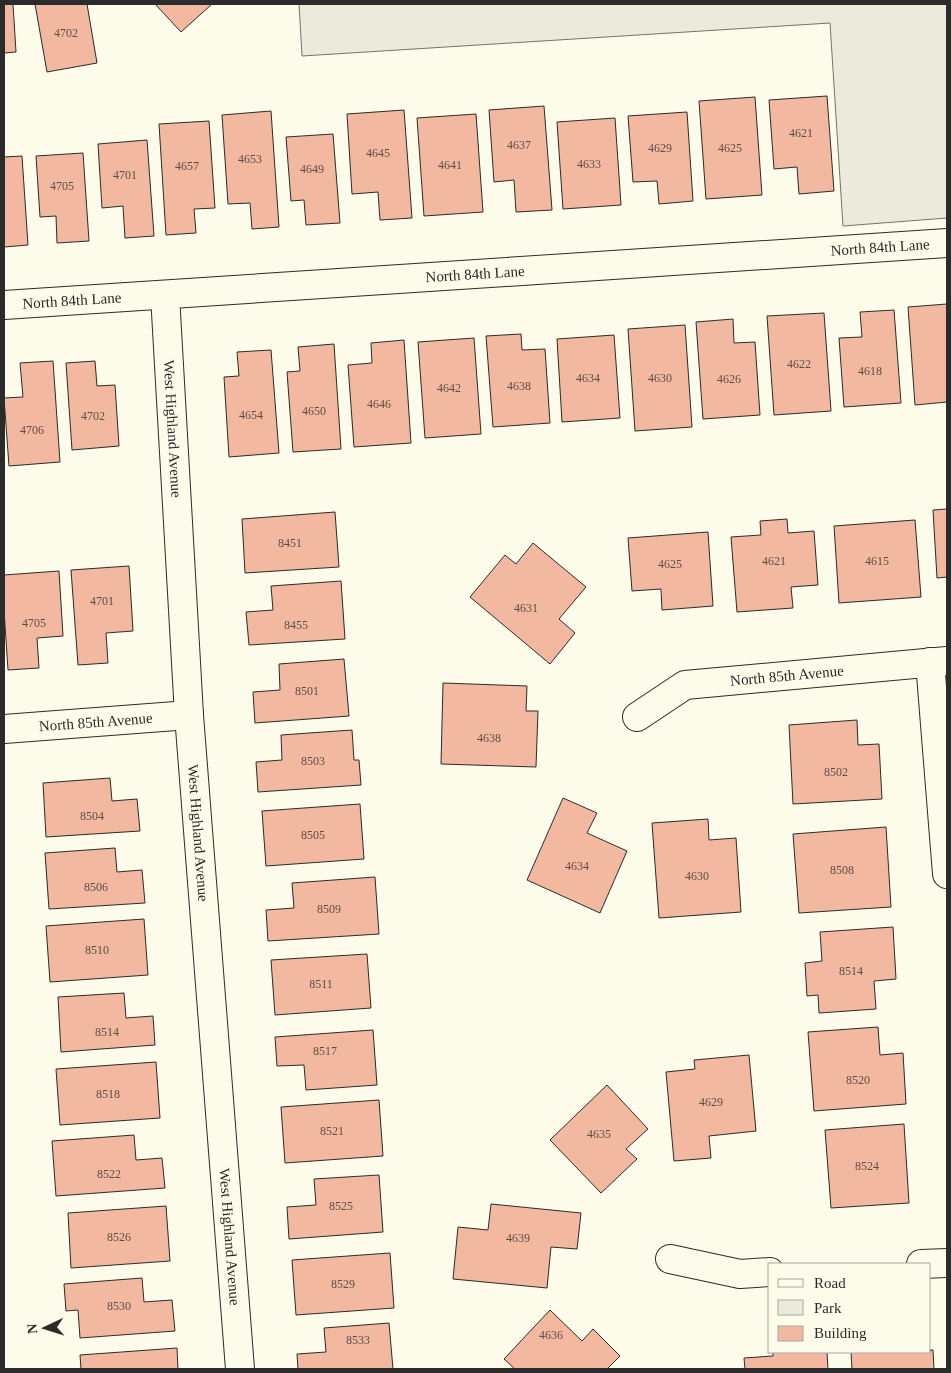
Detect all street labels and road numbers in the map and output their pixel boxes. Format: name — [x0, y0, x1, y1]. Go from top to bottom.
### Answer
street label: North 84th Lane — [830, 236, 930, 259]
street label: North 84th Lane — [425, 263, 525, 285]
street label: North 84th Lane — [22, 289, 122, 312]
street label: West Highland Avenue — [161, 360, 185, 498]
street label: North 85th Avenue — [729, 662, 845, 689]
street label: North 85th Avenue — [38, 710, 153, 734]
street label: West Highland Avenue — [185, 764, 212, 903]
street label: West Highland Avenue — [216, 1167, 243, 1306]

